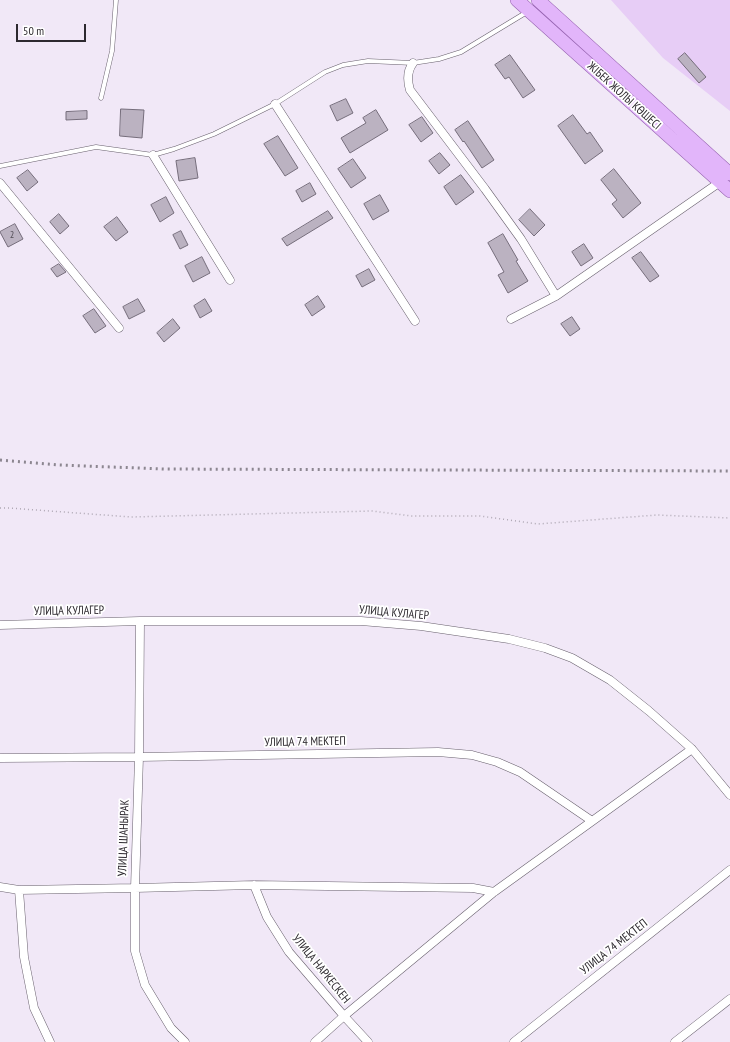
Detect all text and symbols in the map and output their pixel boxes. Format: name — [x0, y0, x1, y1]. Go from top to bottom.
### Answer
scale bar — [18, 16, 88, 42]
text: 50 m — [23, 23, 44, 38]
street label: ЖІБЕК ЖОЛЫ КӨШЕСІ — [584, 59, 664, 133]
house number: 2 — [10, 229, 14, 241]
street label: УЛИЦА КУЛАГЕР — [34, 603, 104, 619]
street label: УЛИЦА КУЛАГЕР — [358, 603, 430, 623]
street label: УЛИЦА 74 МЕКТЕП — [264, 734, 346, 750]
street label: УЛИЦА ШАНЫРАК — [115, 799, 133, 877]
street label: УЛИЦА 74 МЕКТЕП — [578, 916, 650, 978]
street label: УЛИЦА НАРКЕСКЕН — [289, 932, 353, 1006]

